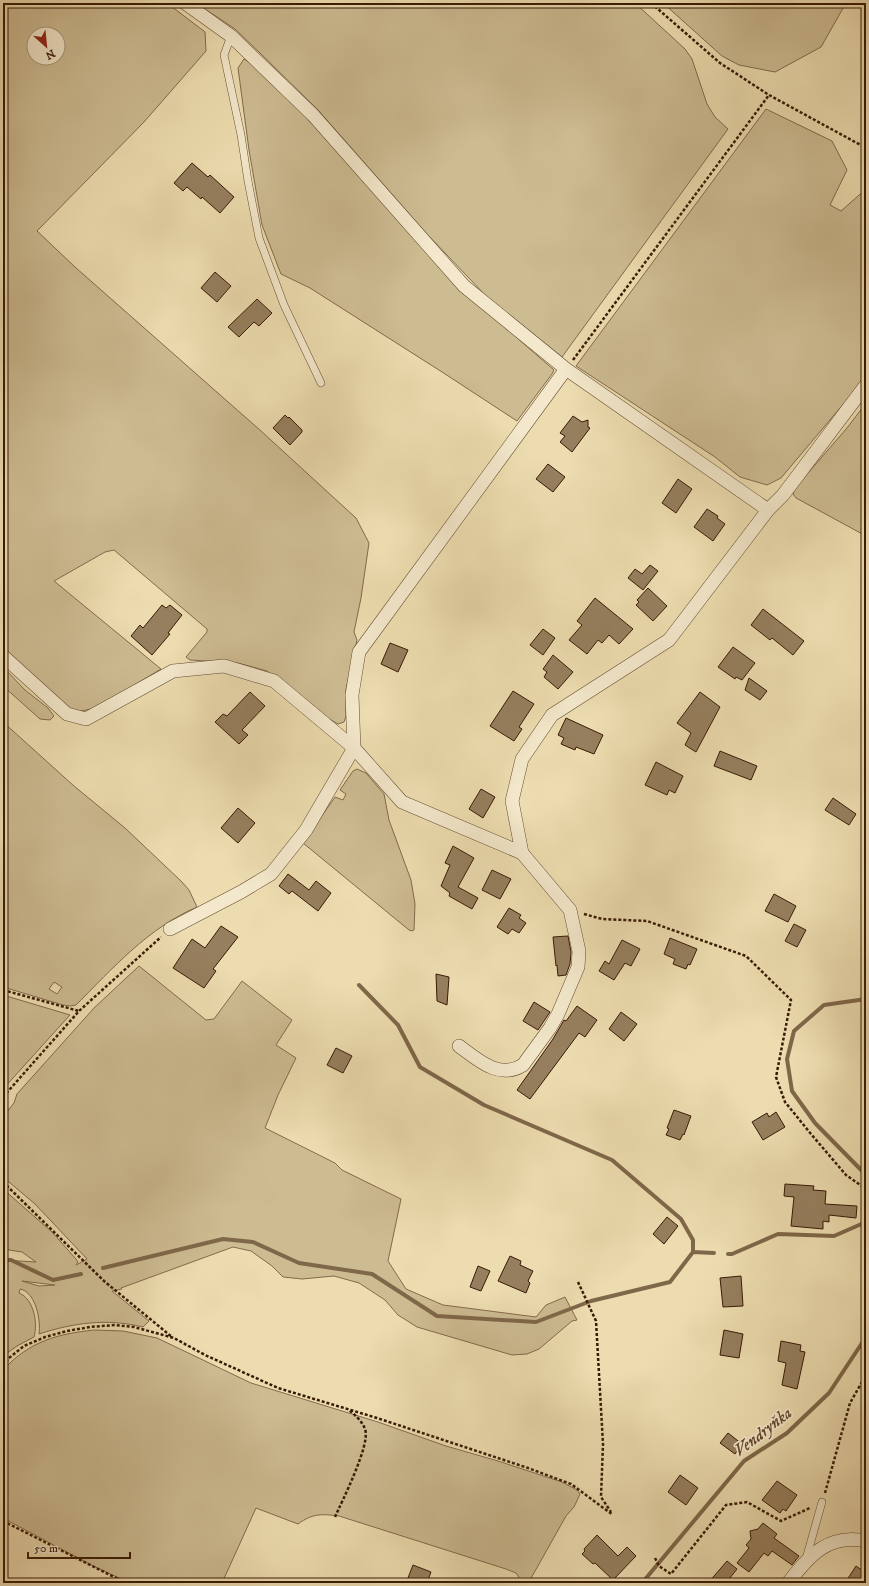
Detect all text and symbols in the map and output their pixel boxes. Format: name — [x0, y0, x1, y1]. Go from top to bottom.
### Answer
north arrow — [26, 26, 66, 66]
text: N — [43, 46, 57, 62]
water label: Vendryňka — [729, 1402, 797, 1462]
scale bar — [28, 1534, 130, 1560]
text: 50 m — [34, 1541, 58, 1556]

